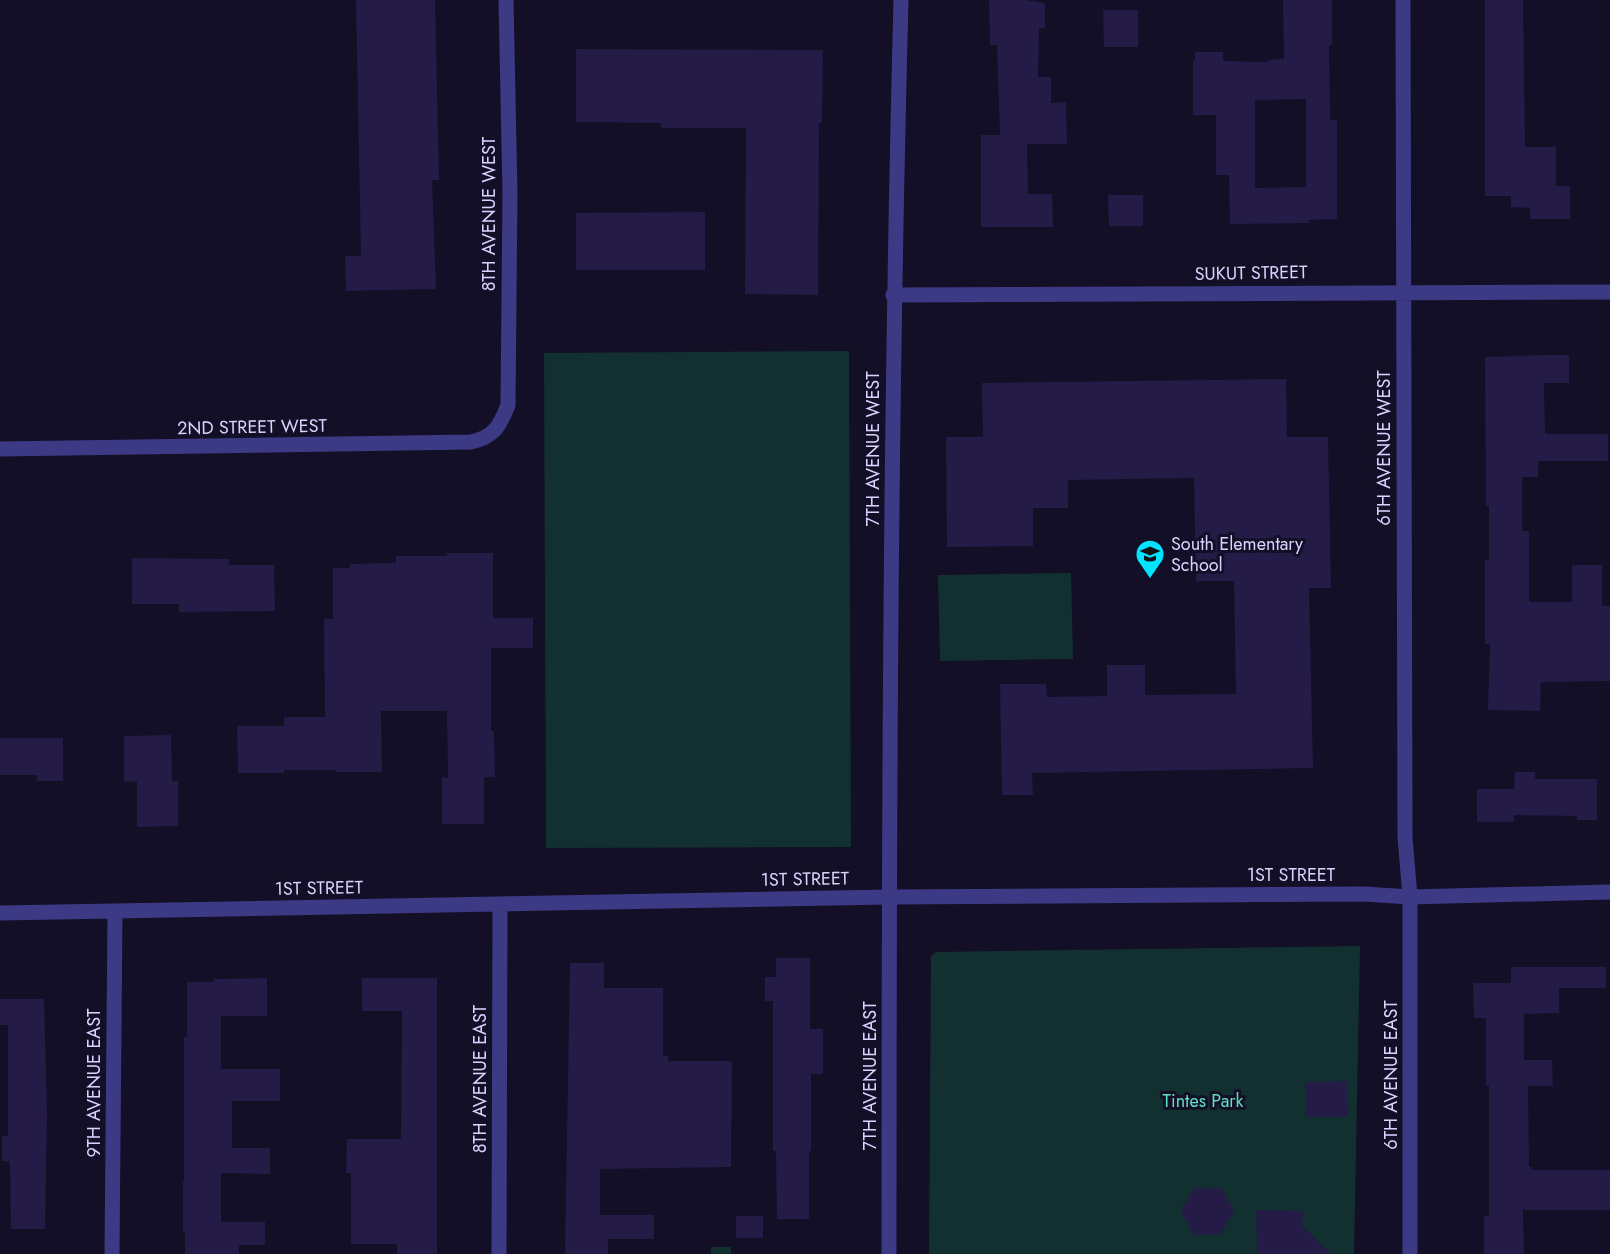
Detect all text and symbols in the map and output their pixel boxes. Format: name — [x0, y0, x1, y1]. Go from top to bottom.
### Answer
street label: 8TH AVENUE WEST — [476, 136, 502, 291]
street label: SUKUT STREET — [1194, 259, 1308, 287]
street label: 6TH AVENUE WEST — [1371, 370, 1397, 526]
street label: 7TH AVENUE WEST — [860, 371, 886, 527]
street label: 2ND STREET WEST — [177, 413, 328, 441]
place label: South Elementary School — [1171, 531, 1303, 578]
school or university icon: South Elementary School — [1134, 538, 1166, 580]
street label: 1ST STREET — [1247, 862, 1336, 888]
street label: 1ST STREET — [761, 865, 850, 893]
street label: 1ST STREET — [275, 874, 364, 902]
street label: 6TH AVENUE EAST — [1378, 1000, 1404, 1150]
street label: 7TH AVENUE EAST — [857, 1001, 883, 1151]
street label: 8TH AVENUE EAST — [467, 1004, 493, 1153]
street label: 9TH AVENUE EAST — [81, 1008, 107, 1157]
park label: Tintes Park — [1163, 1088, 1243, 1114]

